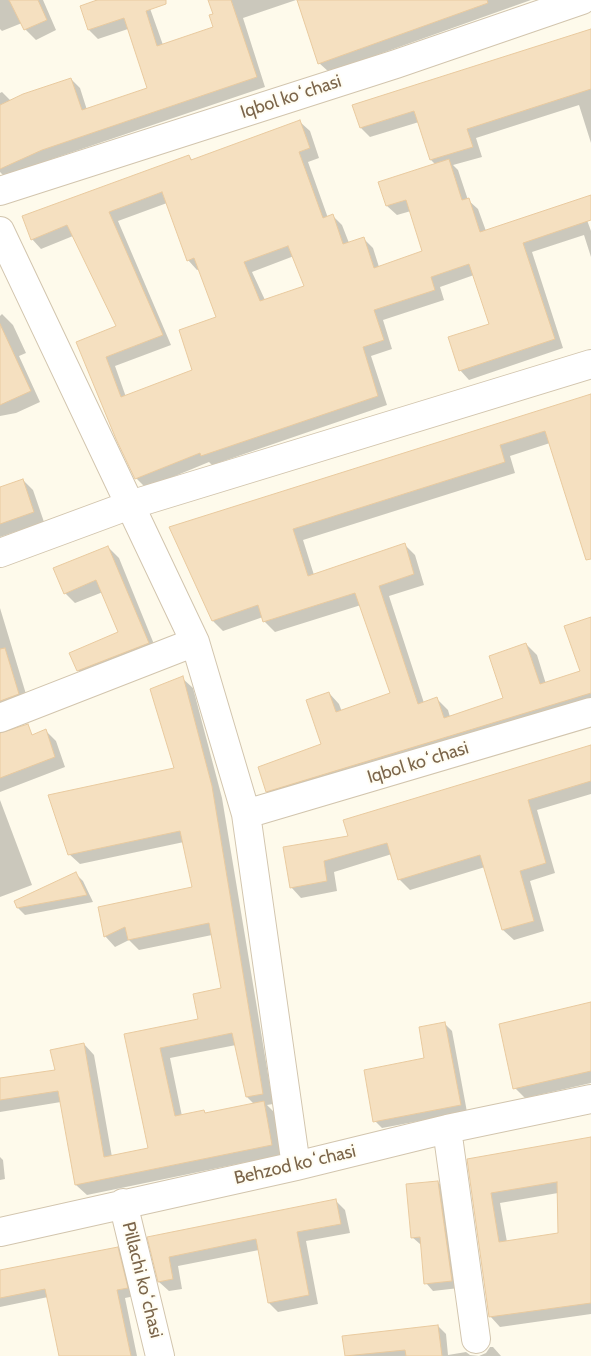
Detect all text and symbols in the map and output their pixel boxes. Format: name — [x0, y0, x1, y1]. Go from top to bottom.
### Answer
street label: Iqbol koʻchasi — [238, 71, 344, 123]
street label: Iqbol koʻchasi — [365, 737, 471, 789]
street label: Behzod koʻchasi — [232, 1141, 358, 1189]
street label: Pillachi koʻchasi — [117, 1220, 167, 1340]

